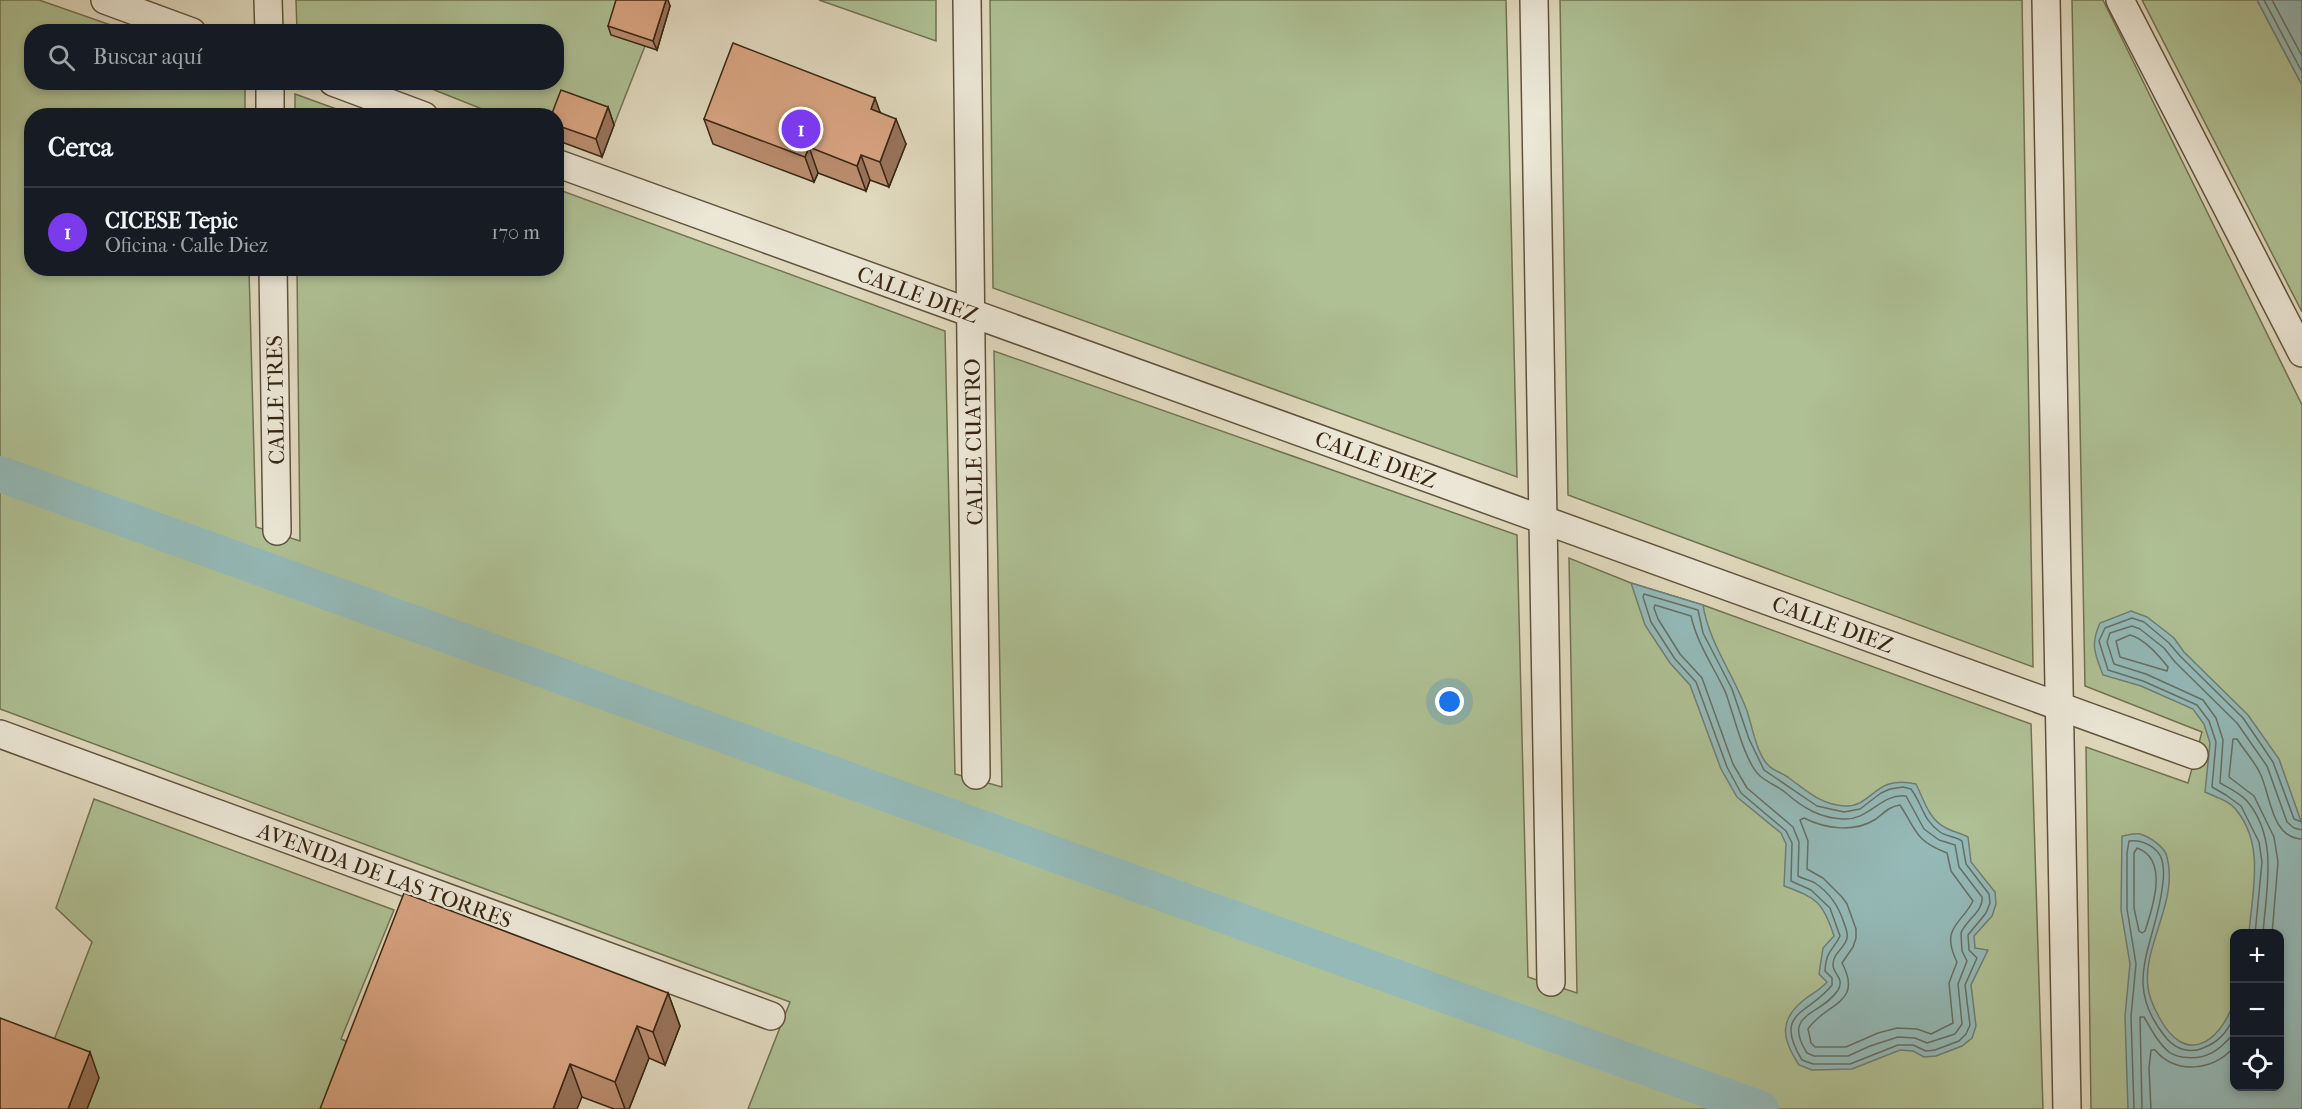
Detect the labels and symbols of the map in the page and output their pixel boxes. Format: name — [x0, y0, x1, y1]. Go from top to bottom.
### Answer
pin: 1 — [782, 106, 820, 152]
street label: CALLE DIEZ — [853, 261, 982, 329]
street label: CALLE TRES — [262, 335, 290, 465]
street label: CALLE CUATRO — [960, 358, 988, 526]
street label: CALLE DIEZ — [1311, 426, 1440, 494]
street label: CALLE DIEZ — [1768, 591, 1897, 659]
your location — [1435, 687, 1464, 716]
street label: AVENIDA DE LAS TORRES — [253, 817, 515, 934]

